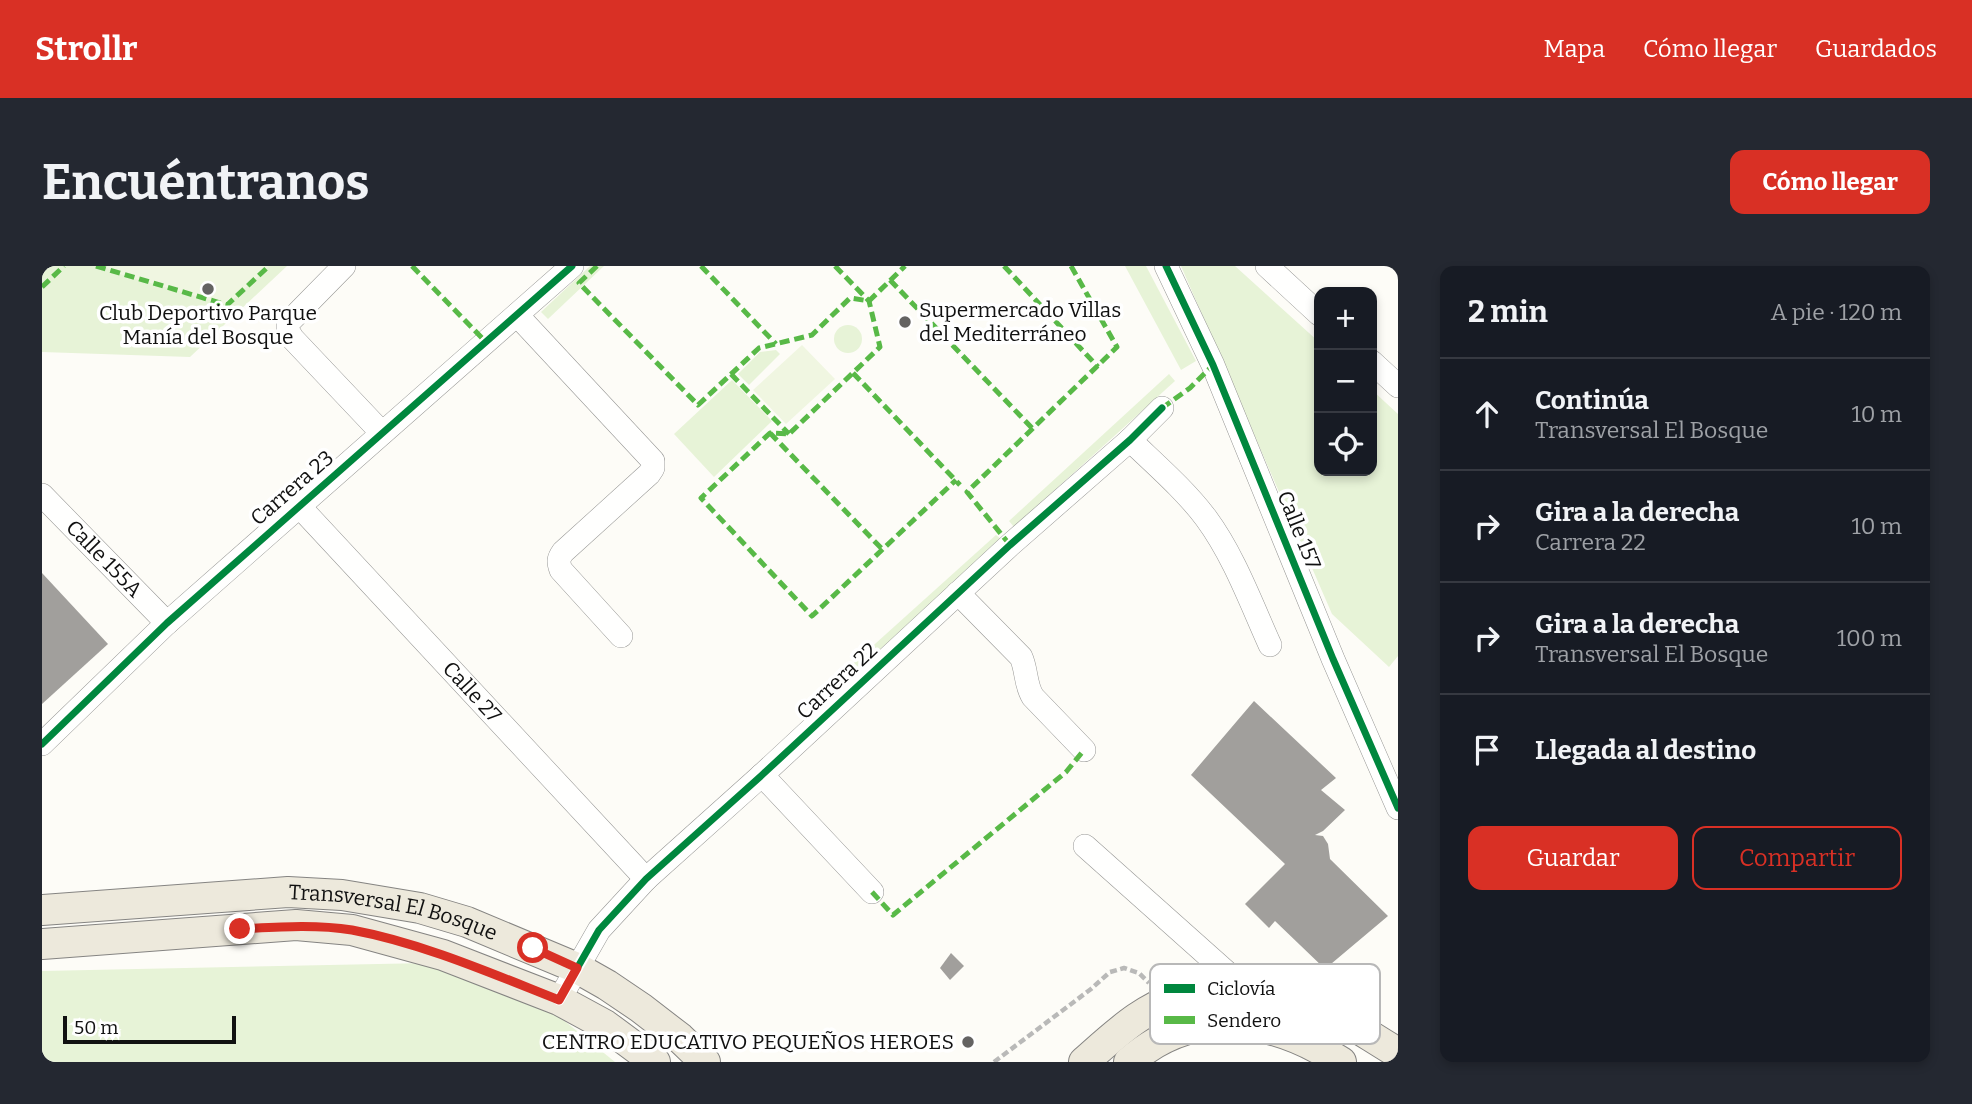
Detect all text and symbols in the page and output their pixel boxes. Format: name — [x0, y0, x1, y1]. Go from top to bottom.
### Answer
text: Strollr — [35, 29, 138, 69]
text: Mapa — [1544, 35, 1605, 63]
text: Cómo llegar — [1643, 35, 1777, 63]
text: Guardados — [1815, 35, 1937, 63]
button: Cómo llegar — [1730, 150, 1930, 214]
text: Encuéntranos — [42, 153, 369, 212]
marker: Club Deportivo Parque Manía del Bosque — [200, 281, 216, 297]
map controls — [1314, 287, 1377, 476]
button: + — [1314, 287, 1377, 350]
text: 2 min — [1468, 294, 1548, 330]
place label: Supermercado Villas del Mediterráneo — [919, 297, 1121, 347]
text: A pie · 120 m — [1771, 298, 1902, 326]
place label: Club Deportivo Parque Manía del Bosque — [99, 300, 317, 350]
marker: Supermercado Villas del Mediterráneo — [897, 314, 913, 330]
button: − — [1314, 350, 1377, 413]
text: Continúa — [1535, 385, 1649, 416]
icon: ahead — [1468, 395, 1506, 433]
text: 10 m — [1851, 400, 1902, 428]
button: locate — [1314, 413, 1377, 476]
text: Transversal El Bosque — [1535, 416, 1768, 444]
street label: Carrera 23 — [245, 445, 339, 531]
street label: Calle 157 — [1272, 487, 1327, 573]
text: Gira a la derecha — [1535, 497, 1739, 528]
icon: right — [1468, 507, 1506, 545]
text: 10 m — [1851, 512, 1902, 540]
street label: Calle 155A — [61, 514, 148, 603]
text: Carrera 22 — [1535, 528, 1646, 556]
text: Gira a la derecha — [1535, 609, 1739, 640]
icon: right — [1468, 619, 1506, 657]
text: 100 m — [1837, 624, 1902, 652]
street label: Carrera 22 — [791, 637, 883, 725]
text: Transversal El Bosque — [1535, 640, 1768, 668]
street label: Calle 27 — [437, 656, 507, 728]
icon: arrive — [1468, 731, 1506, 769]
text: Llegada al destino — [1535, 735, 1756, 766]
button: Guardar — [1468, 826, 1678, 890]
button: Compartir — [1692, 826, 1902, 890]
street label: Transversal El Bosque — [288, 879, 501, 946]
route end — [224, 913, 255, 944]
route start — [517, 932, 548, 963]
legend — [1150, 964, 1380, 1044]
text: Ciclovía — [1207, 977, 1276, 1000]
text: Sendero — [1207, 1009, 1281, 1032]
scale bar — [63, 1013, 236, 1045]
text: 50 m — [74, 1016, 118, 1039]
place label: CENTRO EDUCATIVO PEQUEÑOS HEROES — [542, 1029, 954, 1055]
marker: CENTRO EDUCATIVO PEQUEÑOS HEROES — [960, 1034, 976, 1050]

